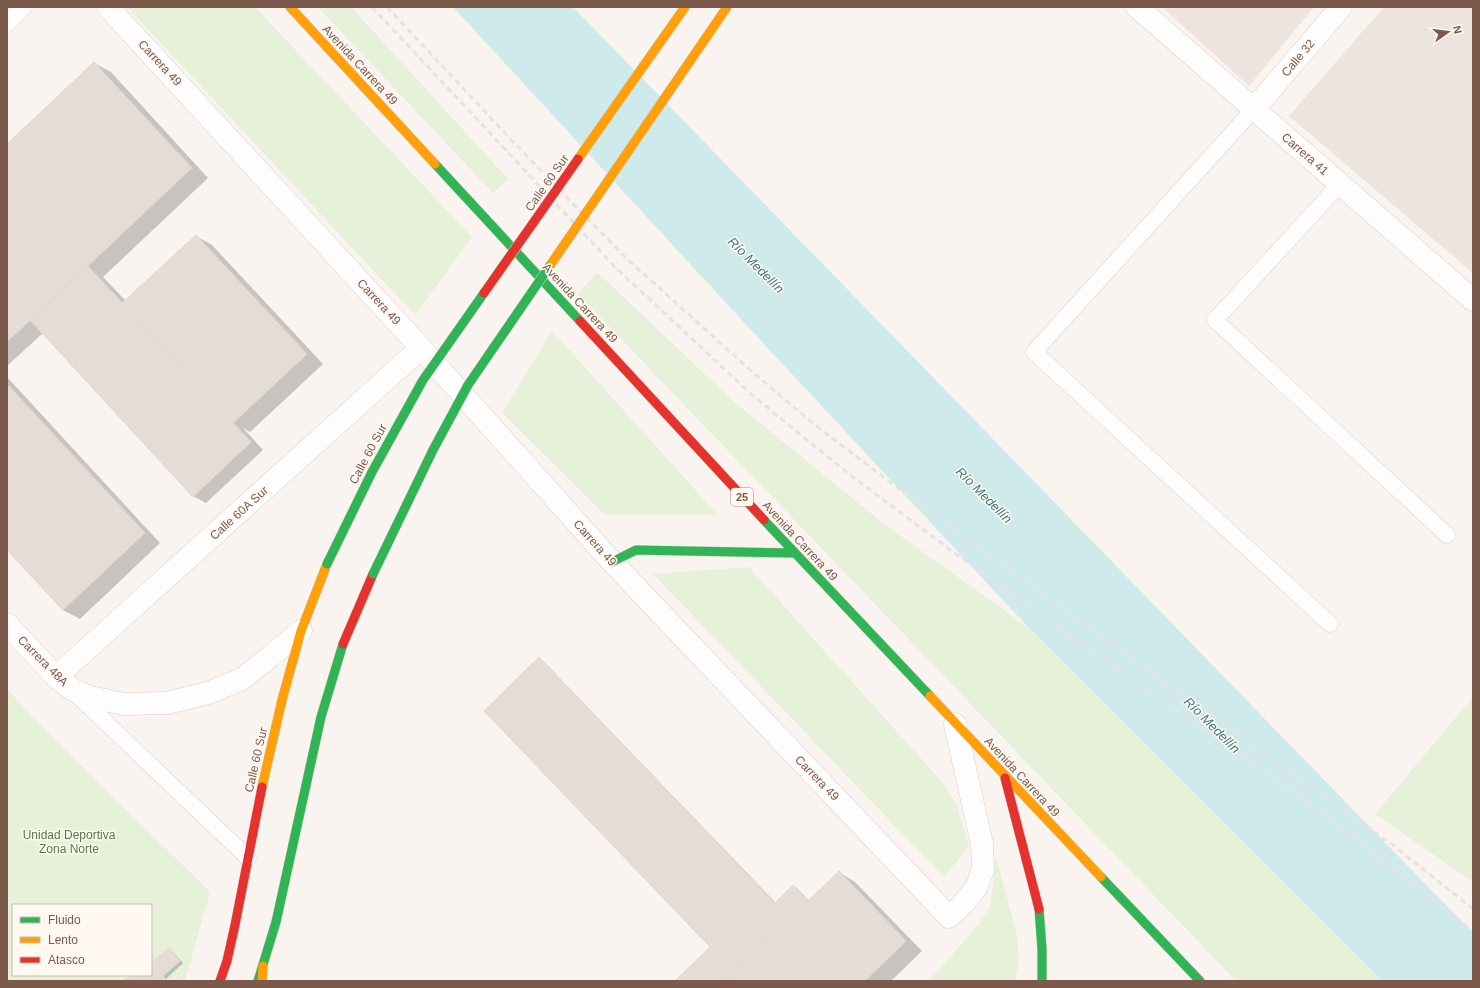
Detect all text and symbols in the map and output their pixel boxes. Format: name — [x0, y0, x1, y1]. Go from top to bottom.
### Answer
north arrow — [1428, 12, 1468, 52]
street label: Avenida Carrera 49 — [319, 22, 401, 108]
text: N — [1451, 24, 1464, 35]
street label: Calle 32 — [1278, 36, 1318, 79]
street label: Carrera 49 — [135, 37, 185, 89]
street label: Carrera 41 — [1279, 130, 1331, 178]
street label: Calle 60 Sur — [522, 152, 572, 214]
water label: Río Medellín — [725, 234, 787, 296]
street label: Avenida Carrera 49 — [539, 260, 621, 346]
street label: Carrera 49 — [354, 276, 404, 328]
street label: Calle 60 Sur — [346, 422, 390, 486]
water label: Río Medellín — [953, 464, 1015, 526]
street label: Calle 60A Sur — [207, 483, 271, 543]
road number: 25 — [731, 488, 753, 506]
street label: Avenida Carrera 49 — [759, 498, 841, 584]
street label: Carrera 49 — [571, 517, 620, 569]
street label: Carrera 48A — [15, 633, 71, 689]
water label: Río Medellín — [1181, 694, 1243, 756]
street label: Calle 60 Sur — [242, 726, 270, 794]
street label: Avenida Carrera 49 — [981, 734, 1063, 820]
street label: Carrera 49 — [792, 753, 842, 804]
park label: Unidad Deportiva Zona Norte — [23, 828, 116, 856]
legend — [12, 904, 152, 976]
text: Fluido — [48, 913, 81, 927]
text: Lento — [48, 933, 78, 947]
text: Atasco — [48, 953, 85, 967]

